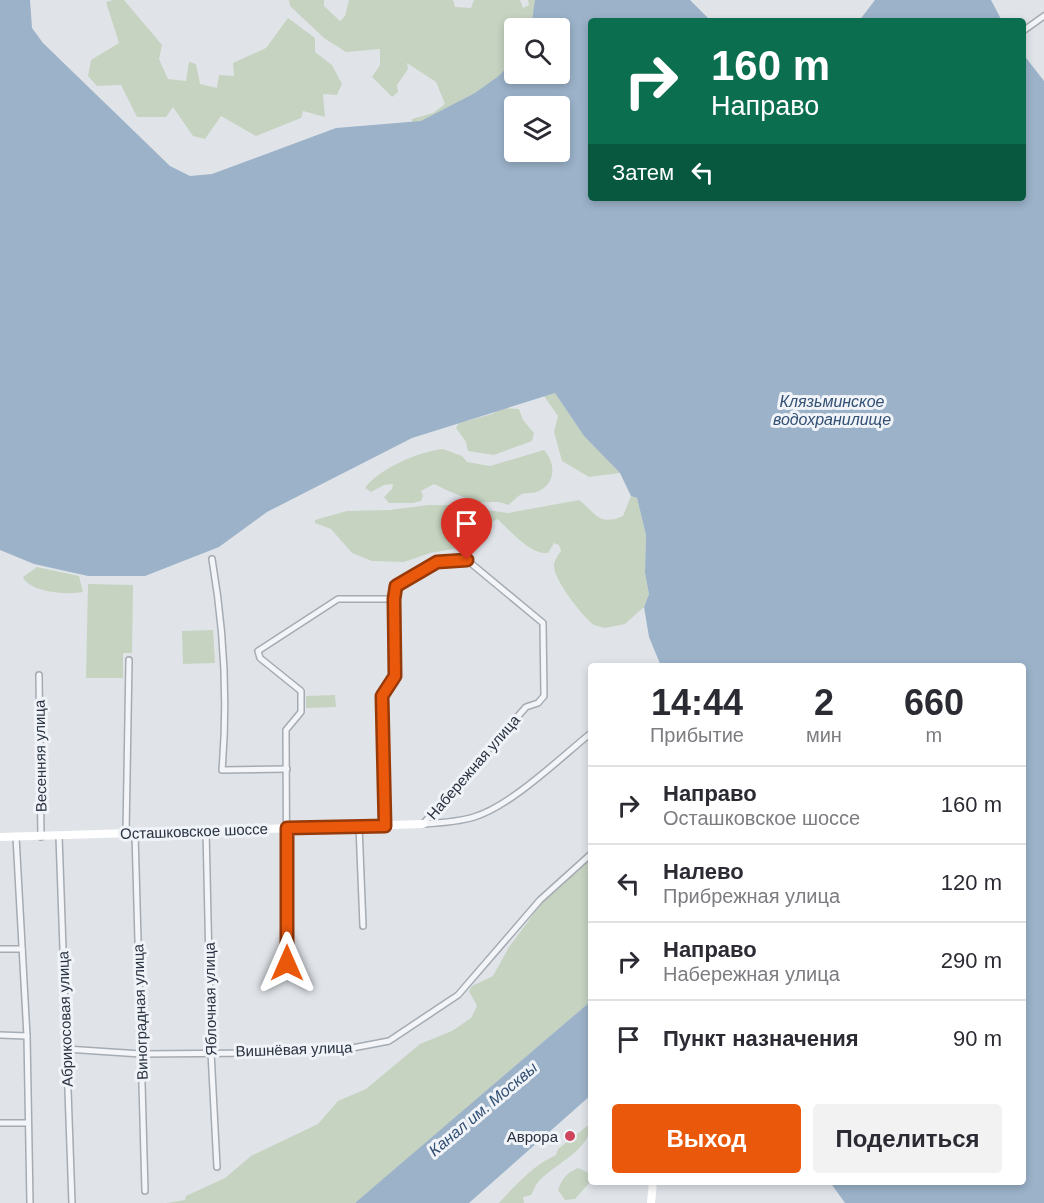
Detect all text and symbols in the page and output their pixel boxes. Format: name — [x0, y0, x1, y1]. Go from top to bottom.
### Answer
map controls — [504, 18, 570, 162]
button: search — [504, 18, 570, 84]
icon: right — [612, 42, 690, 120]
text: 160 m — [711, 42, 830, 89]
text: Направо — [711, 91, 819, 121]
button: layers — [504, 96, 570, 162]
icon: left — [686, 156, 719, 189]
text: Затем — [612, 160, 674, 185]
water label: Клязьминское водохранилище — [773, 393, 891, 428]
pin — [441, 498, 492, 560]
icon: arrive — [450, 507, 483, 540]
text: 14:44 — [651, 682, 743, 723]
text: 2 — [814, 682, 834, 723]
text: 660 — [904, 682, 964, 723]
street label: Весенняя улица — [31, 699, 49, 812]
street label: Набережная улица — [423, 711, 523, 823]
text: Прибытие — [650, 724, 744, 746]
text: мин — [806, 724, 842, 746]
text: m — [926, 724, 942, 746]
text: Направо — [663, 781, 757, 806]
icon: right — [612, 789, 645, 822]
text: 160 m — [941, 792, 1002, 817]
text: Осташковское шоссе — [663, 807, 860, 829]
street label: Осташковское шоссе — [120, 820, 268, 842]
text: Налево — [663, 859, 744, 884]
icon: left — [612, 867, 645, 900]
text: 120 m — [941, 870, 1002, 895]
text: Прибрежная улица — [663, 885, 840, 907]
position arrow — [255, 931, 319, 995]
text: Направо — [663, 937, 757, 962]
street label: Яблочная улица — [200, 941, 219, 1056]
street label: Виноградная улица — [129, 943, 151, 1080]
icon: right — [612, 945, 645, 978]
text: 290 m — [941, 948, 1002, 973]
street label: Абрикосовая улица — [54, 950, 76, 1087]
text: Набережная улица — [663, 963, 840, 985]
icon: arrive — [612, 1023, 645, 1056]
text: Пункт назначения — [663, 1026, 859, 1051]
text: 90 m — [953, 1026, 1002, 1051]
street label: Вишнёвая улица — [235, 1038, 353, 1060]
water label: Канал им. Москвы — [425, 1059, 541, 1159]
button: Выход — [612, 1104, 801, 1173]
button: Поделиться — [813, 1104, 1002, 1173]
place label: Аврора — [507, 1128, 559, 1145]
marker: Аврора — [563, 1129, 577, 1143]

